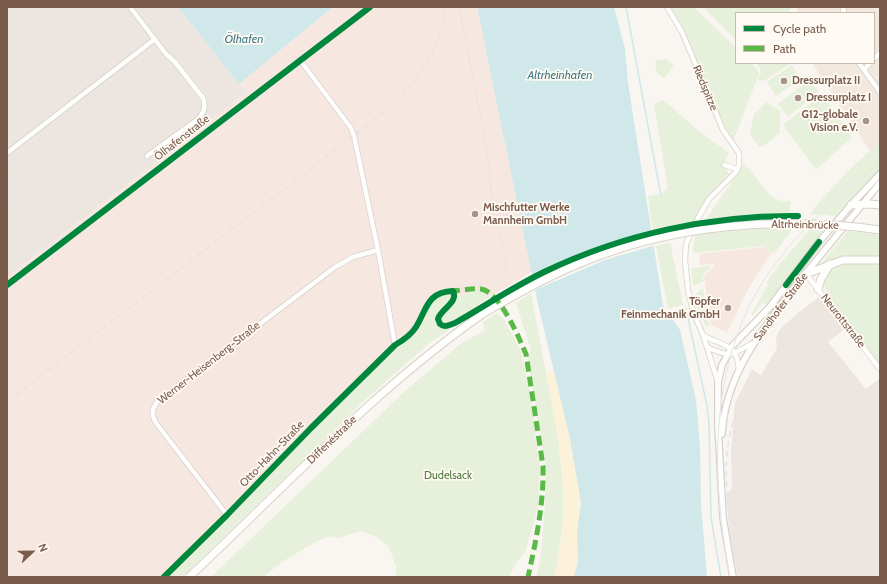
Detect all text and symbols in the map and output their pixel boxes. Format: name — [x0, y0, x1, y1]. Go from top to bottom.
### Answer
legend — [735, 12, 875, 64]
text: Cycle path — [773, 21, 826, 36]
water label: Ölhafen — [224, 32, 264, 46]
text: Path — [773, 41, 796, 56]
street label: Riedspitze — [690, 63, 720, 113]
water label: Altrheinhafen — [528, 68, 592, 82]
place label: Dressurplatz II — [792, 74, 860, 88]
marker: Dressurplatz II — [779, 76, 789, 86]
place label: Dressurplatz I — [806, 91, 871, 105]
marker: Dressurplatz I — [793, 93, 803, 103]
place label: G12-globale Vision e.V. — [801, 108, 858, 134]
street label: Ölhafenstraße — [152, 112, 212, 164]
marker: G12-globale Vision e.V. — [861, 116, 871, 126]
place label: Mischfutter Werke Mannheim GmbH — [483, 201, 570, 227]
marker: Mischfutter Werke Mannheim GmbH — [470, 209, 480, 219]
street label: Altrheinbrücke — [771, 218, 839, 232]
street label: Sandhofer Straße — [751, 270, 811, 344]
street label: Neurottstraße — [818, 291, 868, 351]
place label: Töpfer Feinmechanik GmbH — [621, 295, 720, 321]
marker: Töpfer Feinmechanik GmbH — [723, 303, 733, 313]
street label: Werner-Heisenberg-Straße — [155, 319, 263, 407]
street label: Diffenéstraße — [305, 413, 359, 467]
street label: Otto-Hahn-Straße — [237, 418, 307, 490]
park label: Dudelsack — [424, 469, 472, 483]
north arrow — [12, 532, 52, 572]
text: N — [35, 541, 51, 554]

